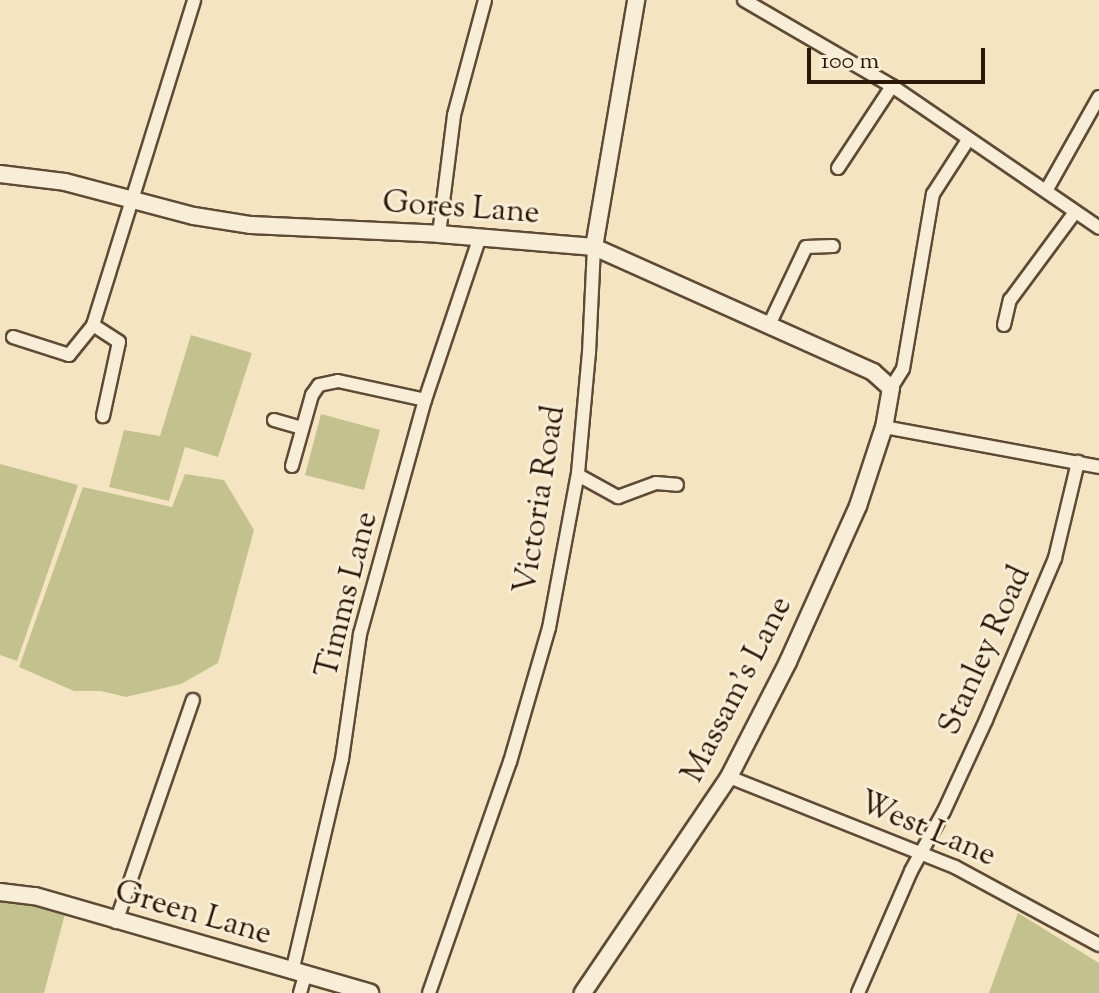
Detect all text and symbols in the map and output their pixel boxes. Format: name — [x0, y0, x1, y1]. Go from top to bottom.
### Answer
scale bar — [811, 32, 989, 82]
text: 100 m — [821, 45, 879, 79]
street label: Gores Lane — [381, 184, 541, 234]
street label: Victoria Road — [507, 403, 575, 597]
street label: Timms Lane — [309, 508, 387, 682]
street label: Stanley Road — [932, 560, 1040, 742]
street label: Massam's Lane — [675, 590, 801, 790]
street label: West Lane — [853, 784, 1001, 876]
street label: Green Lane — [110, 873, 276, 955]

